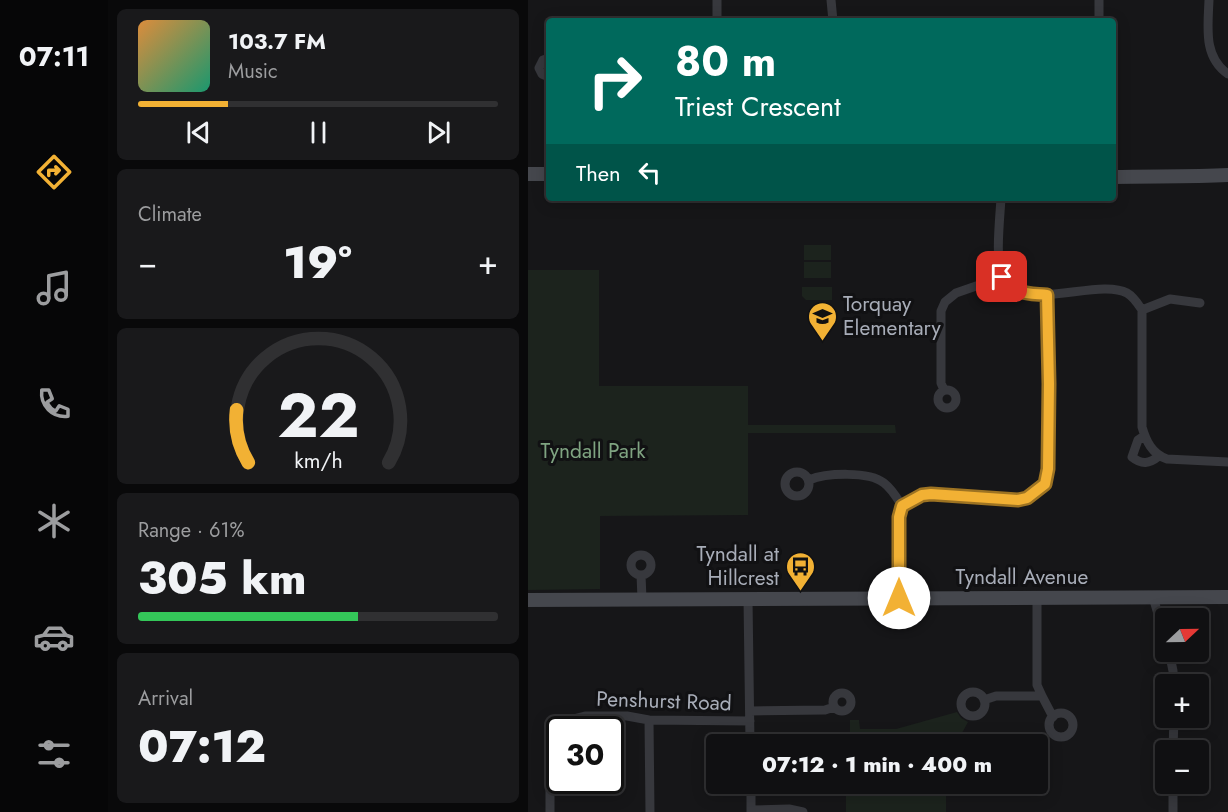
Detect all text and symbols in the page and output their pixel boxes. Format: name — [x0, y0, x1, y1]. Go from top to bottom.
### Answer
text: 103.7 FM — [228, 25, 326, 57]
text: 80 m — [675, 31, 776, 92]
text: 07:11 — [19, 37, 89, 76]
icon: right — [576, 42, 654, 120]
text: Music — [228, 57, 278, 86]
text: Triest Crescent — [675, 87, 841, 126]
icon: previous — [182, 116, 215, 149]
icon: pause — [302, 116, 335, 149]
icon: next — [422, 116, 455, 149]
icon: directions — [33, 151, 75, 193]
icon: left — [633, 156, 666, 189]
text: Then — [576, 157, 621, 189]
text: Climate — [138, 200, 202, 229]
text: 19° — [283, 230, 352, 295]
text: − — [138, 239, 157, 286]
text: + — [478, 239, 498, 286]
pin — [976, 251, 1027, 302]
icon: arrive — [985, 260, 1018, 293]
icon: music — [33, 267, 75, 309]
place label: Torquay Elementary — [843, 289, 941, 343]
school or university icon: Torquay Elementary — [806, 300, 838, 342]
text: 22 — [277, 370, 359, 460]
icon: phone — [33, 383, 75, 425]
park label: Tyndall Park — [541, 436, 646, 466]
text: km/h — [294, 445, 342, 476]
icon: climate — [33, 500, 75, 542]
text: Range · 61% — [138, 516, 245, 545]
place label: Tyndall at Hillcrest — [696, 539, 779, 593]
text: 305 km — [138, 546, 306, 611]
bus stop icon: Tyndall at Hillcrest — [784, 550, 816, 592]
street label: Tyndall Avenue — [956, 562, 1089, 592]
position arrow — [867, 566, 931, 630]
north arrow — [1155, 608, 1209, 662]
map controls — [1155, 608, 1209, 794]
icon: car — [33, 616, 75, 658]
button: + — [1155, 674, 1209, 728]
text: Arrival — [138, 684, 193, 713]
street label: Penshurst Road — [596, 684, 732, 718]
text: 07:12 — [138, 714, 266, 779]
speed limit sign: 30 — [546, 716, 624, 794]
icon: filters — [33, 733, 75, 775]
button: − — [1155, 740, 1209, 794]
text: 07:12 · 1 min · 400 m — [762, 748, 992, 780]

